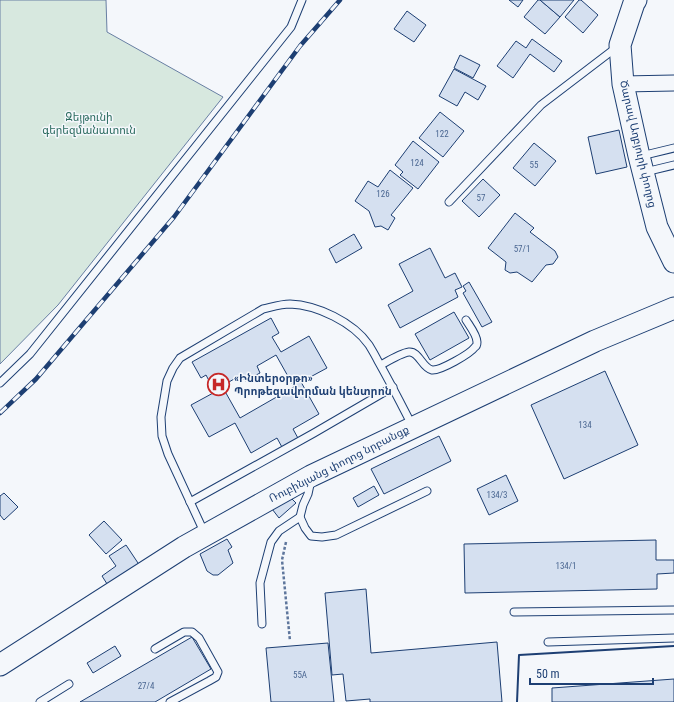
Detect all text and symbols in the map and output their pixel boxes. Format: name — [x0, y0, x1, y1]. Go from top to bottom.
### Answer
street label: Ծարավ Աղբյուրի փողոց — [617, 79, 659, 209]
park label: Զեյթունի գերեզմանատուն — [42, 111, 136, 137]
house number: 122 — [435, 129, 449, 139]
house number: 124 — [410, 158, 424, 168]
house number: 55 — [530, 160, 539, 170]
house number: 126 — [376, 189, 390, 199]
house number: 57 — [477, 193, 486, 203]
house number: 57/1 — [514, 244, 530, 254]
hospital icon: «Ինտերօրթո» Պրոթեզավորման կենտրոն — [205, 371, 231, 397]
place label: «Ինտերօրթո» Պրոթեզավորման կենտրոն — [234, 372, 392, 398]
house number: 134 — [578, 420, 592, 430]
street label: Ռուբինյանց փողոց նրբանցք — [267, 423, 411, 505]
house number: 134/3 — [486, 490, 508, 500]
house number: 134/1 — [555, 561, 577, 571]
scale bar — [530, 660, 653, 686]
text: 50 m — [536, 667, 560, 681]
house number: 55A — [293, 670, 307, 680]
house number: 27/4 — [138, 681, 155, 691]

